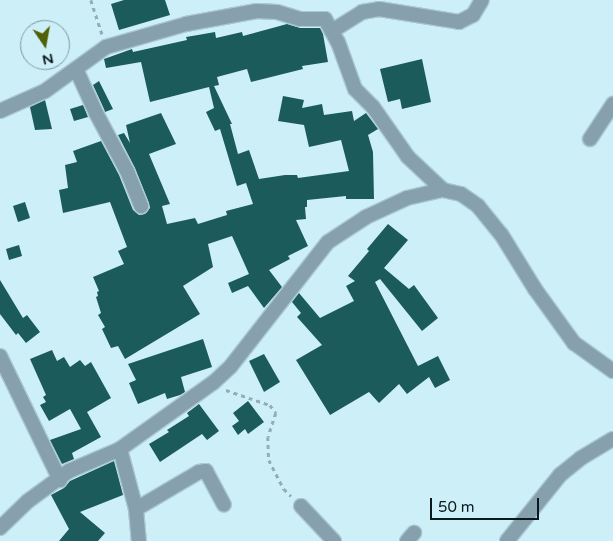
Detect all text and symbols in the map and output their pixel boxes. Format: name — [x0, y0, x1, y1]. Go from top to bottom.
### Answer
north arrow — [20, 20, 70, 70]
text: N — [41, 50, 55, 69]
scale bar — [433, 488, 542, 520]
text: 50 m — [438, 498, 475, 516]

